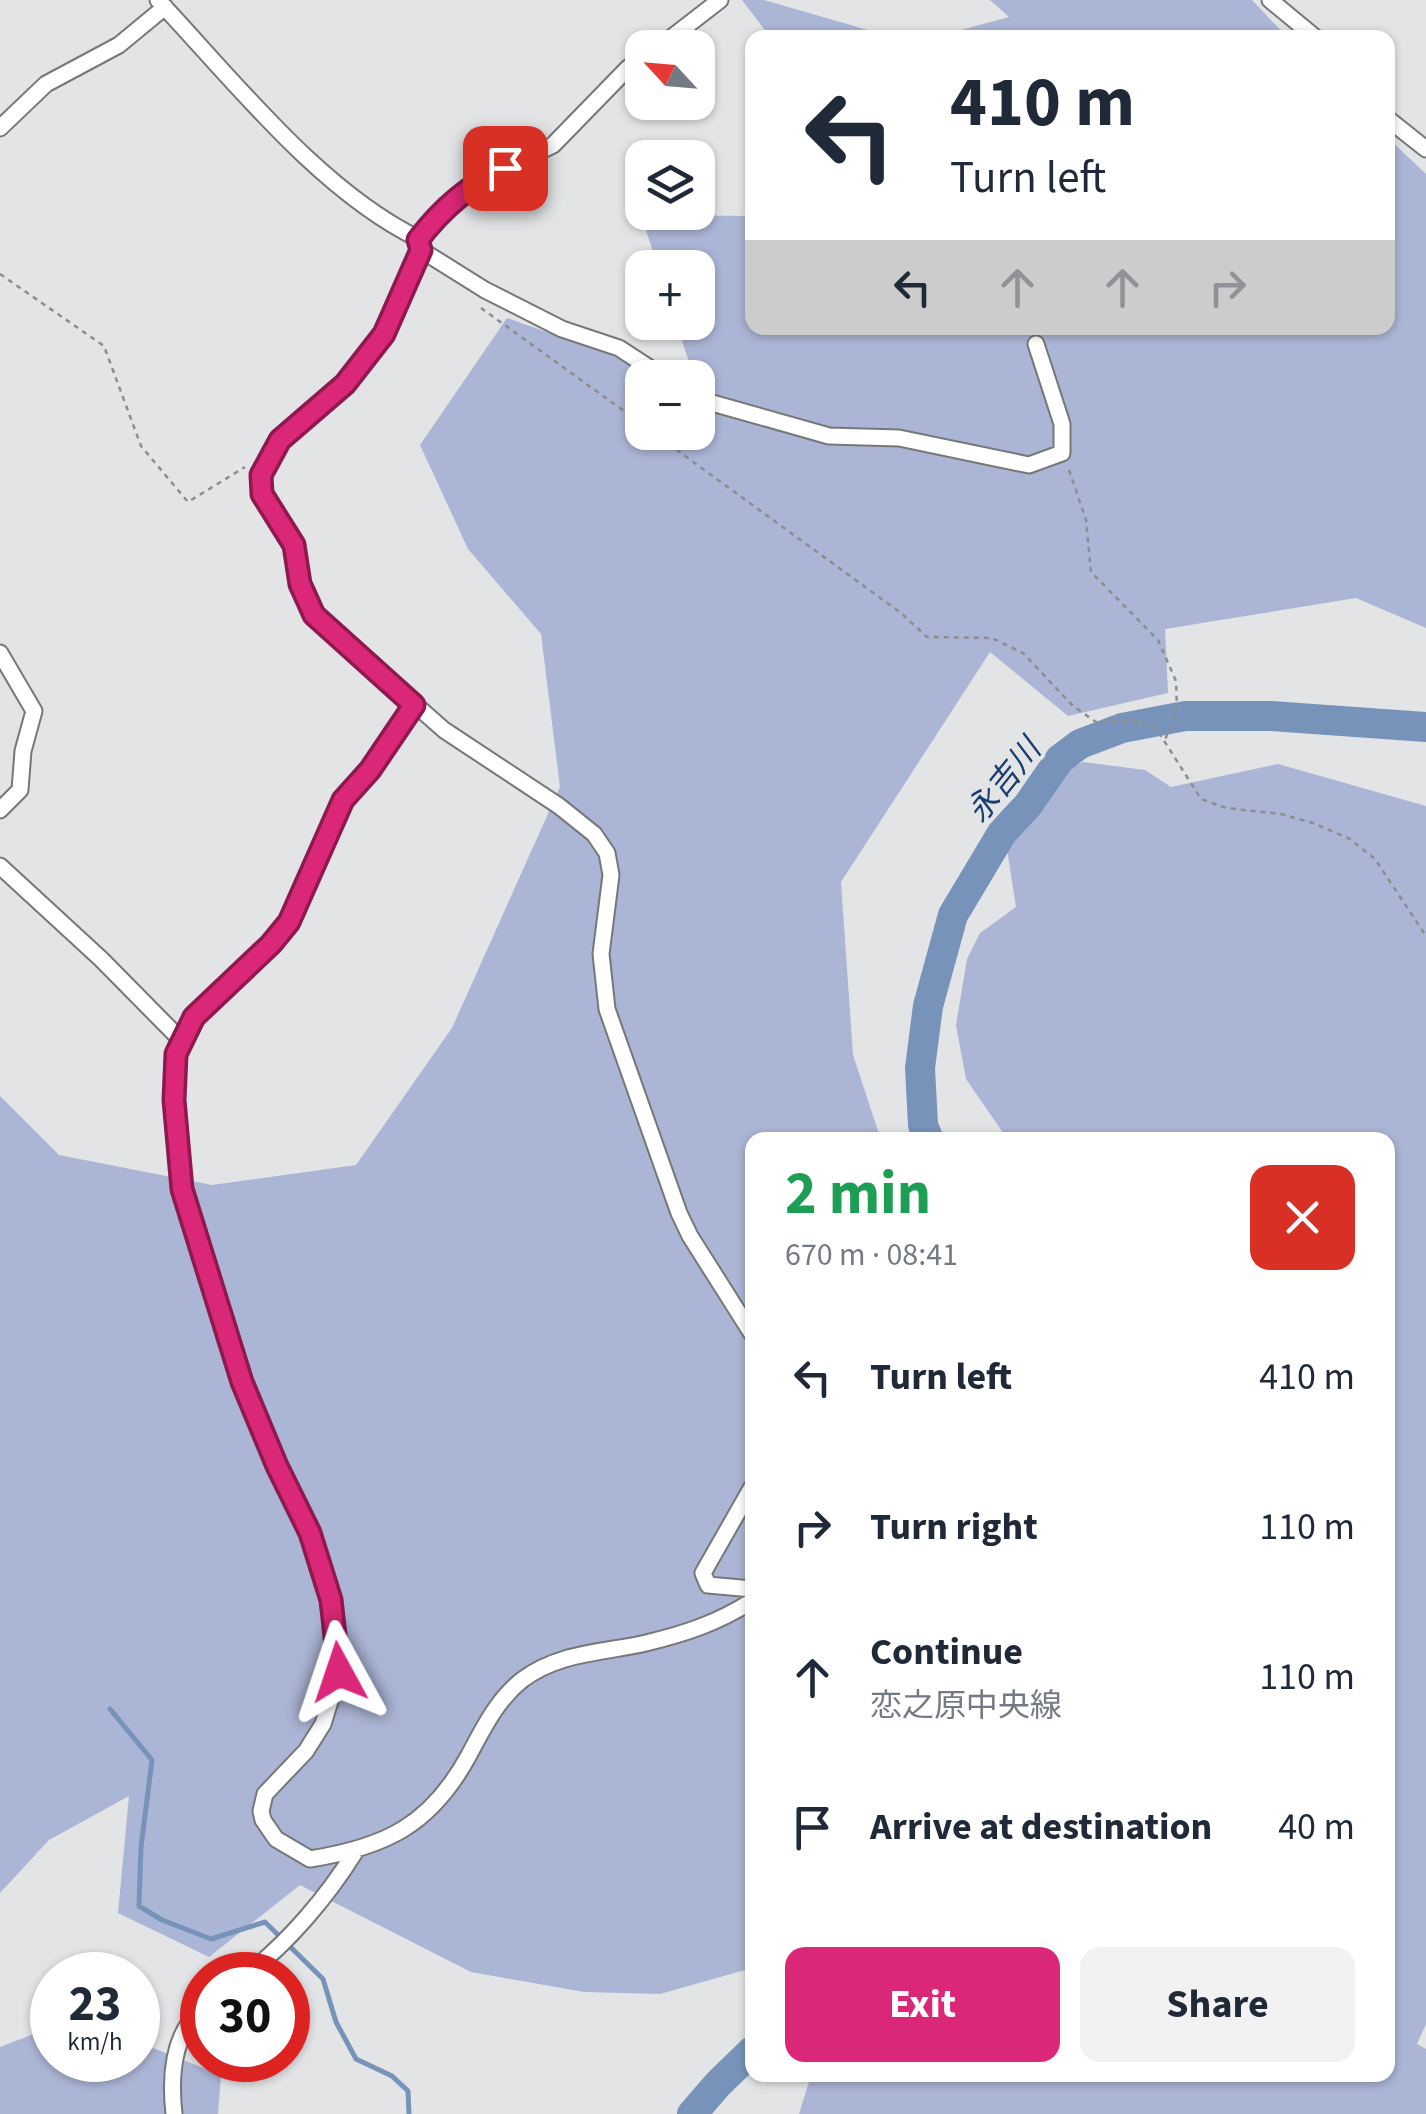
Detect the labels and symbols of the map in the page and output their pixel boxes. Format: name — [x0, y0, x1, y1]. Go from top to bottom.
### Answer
north arrow — [625, 30, 715, 120]
pin — [463, 126, 548, 211]
water label: 永吉川 — [956, 727, 1054, 833]
position arrow — [287, 1620, 391, 1724]
speed limit sign: 30 — [180, 1952, 310, 2082]

